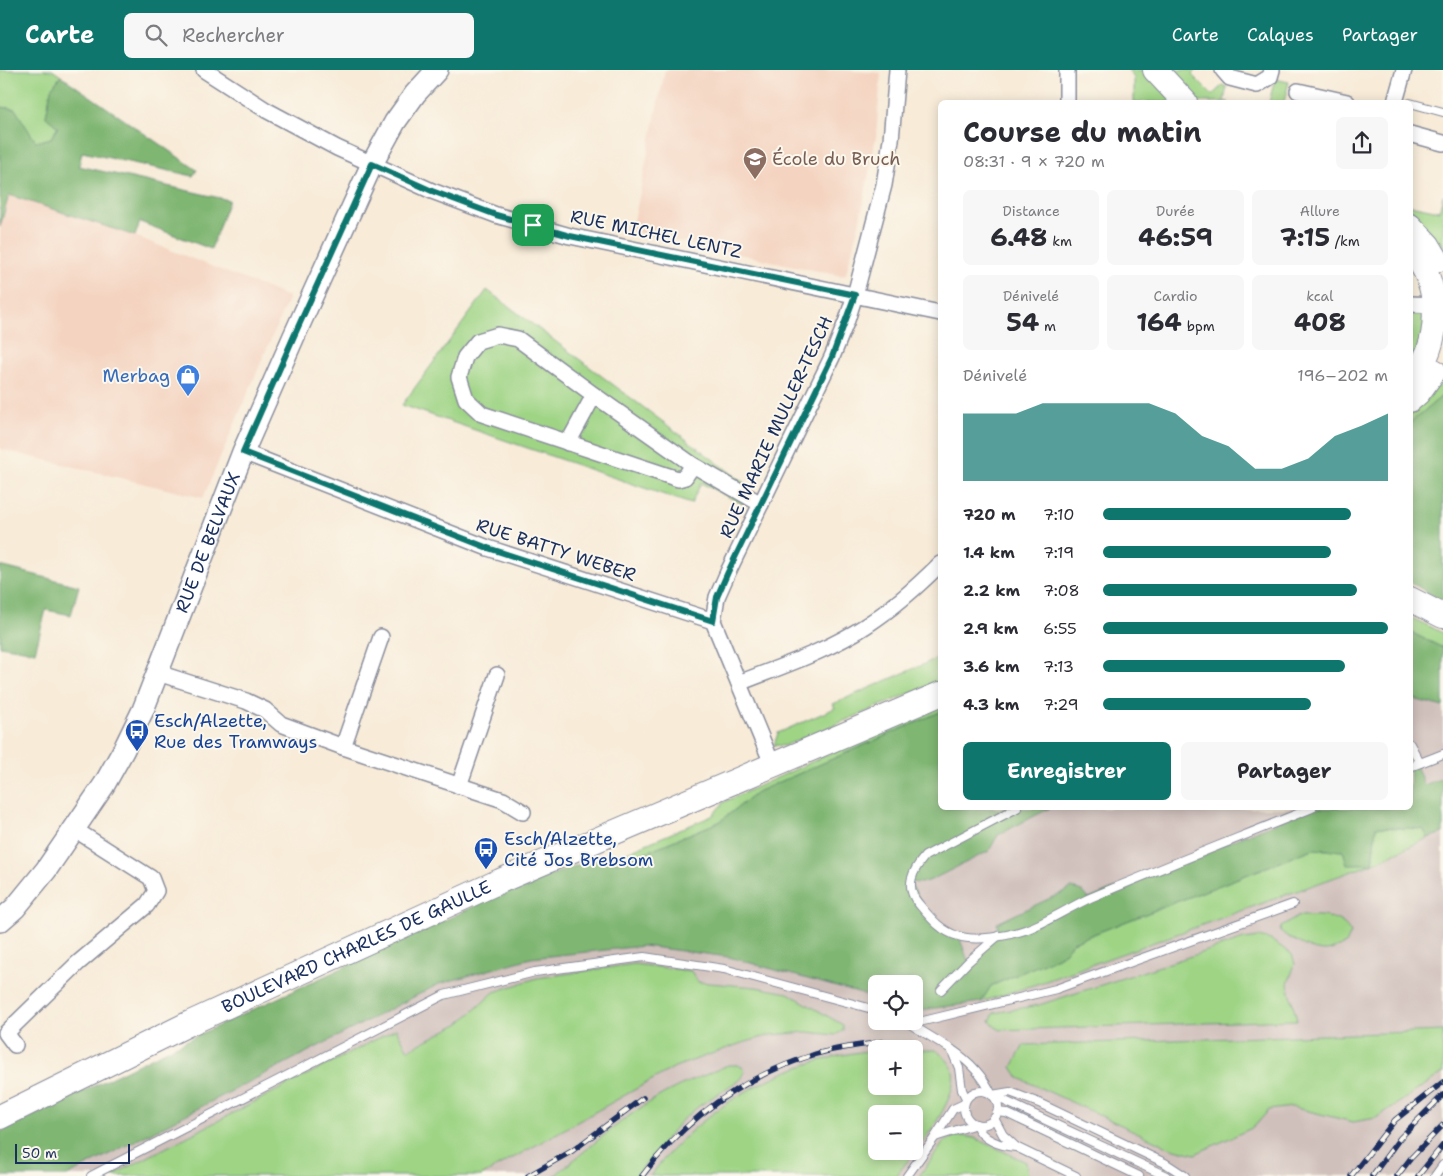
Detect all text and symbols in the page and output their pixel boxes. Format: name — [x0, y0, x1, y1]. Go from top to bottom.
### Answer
search box — [124, 13, 474, 58]
text: Carte — [25, 19, 94, 51]
icon: search — [142, 21, 170, 49]
text: Rechercher — [182, 23, 285, 48]
text: Carte — [1172, 23, 1219, 47]
text: Calques — [1247, 23, 1314, 47]
text: Partager — [1342, 23, 1418, 47]
text: Course du matin — [963, 113, 1202, 151]
button: share — [1336, 117, 1388, 169]
school or university icon: École du Bruch — [742, 146, 768, 180]
place label: École du Bruch — [772, 147, 900, 171]
text: 08:31 · 9 × 720 m — [963, 151, 1105, 172]
text: Distance — [1002, 202, 1060, 220]
text: Durée — [1156, 202, 1195, 220]
text: Allure — [1300, 202, 1340, 220]
pin — [512, 204, 554, 246]
street label: RUE MICHEL LENTZ — [568, 204, 744, 264]
icon: arrive — [519, 211, 547, 239]
text: 6.48 — [990, 220, 1048, 254]
text: 46:59 — [1138, 220, 1213, 254]
text: 7:15 — [1280, 220, 1330, 254]
text: km — [1048, 232, 1072, 250]
text: /km — [1330, 232, 1360, 250]
text: Dénivelé — [1003, 287, 1059, 305]
text: Cardio — [1154, 287, 1197, 305]
text: kcal — [1306, 287, 1333, 305]
text: 54 — [1006, 305, 1039, 339]
text: 164 — [1136, 305, 1182, 339]
text: 408 — [1294, 305, 1346, 339]
street label: RUE MARIE MULLER-TESCH — [714, 312, 838, 542]
text: m — [1039, 317, 1056, 335]
text: bpm — [1182, 317, 1215, 335]
shop icon: Merbag — [175, 363, 201, 397]
place label: Merbag — [103, 364, 170, 388]
text: Dénivelé — [963, 365, 1027, 386]
text: 196–202 m — [1297, 365, 1388, 386]
street label: RUE DE BELVAUX — [170, 469, 246, 616]
text: 720 m — [963, 504, 1016, 525]
text: 7:10 — [1043, 504, 1074, 525]
street label: RUE BATTY WEBER — [473, 513, 639, 587]
text: 1.4 km — [963, 542, 1015, 563]
text: 7:19 — [1043, 542, 1074, 563]
text: 2.2 km — [963, 580, 1020, 601]
text: 7:08 — [1043, 580, 1080, 601]
text: 2.9 km — [963, 618, 1018, 639]
text: 6:55 — [1043, 618, 1077, 639]
text: 3.6 km — [963, 656, 1020, 677]
text: 7:13 — [1043, 656, 1074, 677]
text: 4.3 km — [963, 694, 1019, 715]
text: 7:29 — [1043, 694, 1079, 715]
place label: Esch/Alzette, Rue des Tramways — [154, 709, 317, 754]
bus stop icon: Esch/Alzette, Rue des Tramways — [124, 718, 150, 752]
button: Enregistrer — [963, 742, 1171, 800]
button: Partager — [1181, 742, 1388, 800]
place label: Esch/Alzette, Cité Jos Brebsom — [504, 827, 653, 872]
bus stop icon: Esch/Alzette, Cité Jos Brebsom — [473, 836, 499, 870]
street label: BOULEVARD CHARLES DE GAULLE — [218, 875, 495, 1019]
map controls — [868, 975, 923, 1160]
button: locate — [868, 975, 923, 1030]
button: + — [868, 1040, 923, 1095]
button: − — [868, 1105, 923, 1160]
scale bar — [15, 1141, 130, 1164]
text: 50 m — [22, 1144, 57, 1162]

